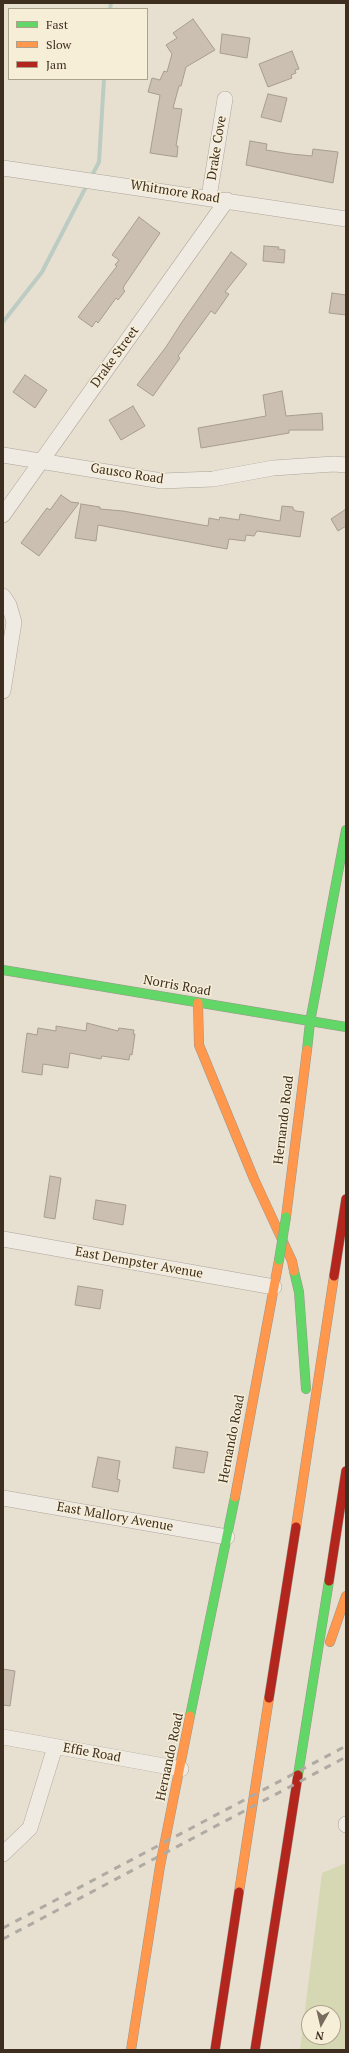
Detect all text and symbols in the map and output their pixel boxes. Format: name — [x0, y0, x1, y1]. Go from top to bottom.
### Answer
legend — [8, 8, 148, 80]
text: Fast — [46, 17, 68, 32]
text: Slow — [46, 37, 71, 52]
text: Jam — [46, 57, 67, 72]
street label: Drake Cove — [204, 115, 230, 181]
street label: Whitmore Road — [129, 177, 221, 207]
street label: Drake Street — [88, 323, 142, 391]
street label: Gausco Road — [89, 461, 165, 487]
street label: Norris Road — [142, 972, 212, 1000]
street label: Hernando Road — [271, 1075, 297, 1165]
street label: East Dempster Avenue — [74, 1244, 204, 1282]
street label: Hernando Road — [216, 1394, 248, 1484]
street label: East Mallory Avenue — [55, 1499, 175, 1535]
street label: Hernando Road — [153, 1712, 187, 1802]
street label: Effie Road — [62, 1740, 122, 1766]
north arrow — [301, 2005, 341, 2045]
text: N — [314, 2028, 325, 2043]

